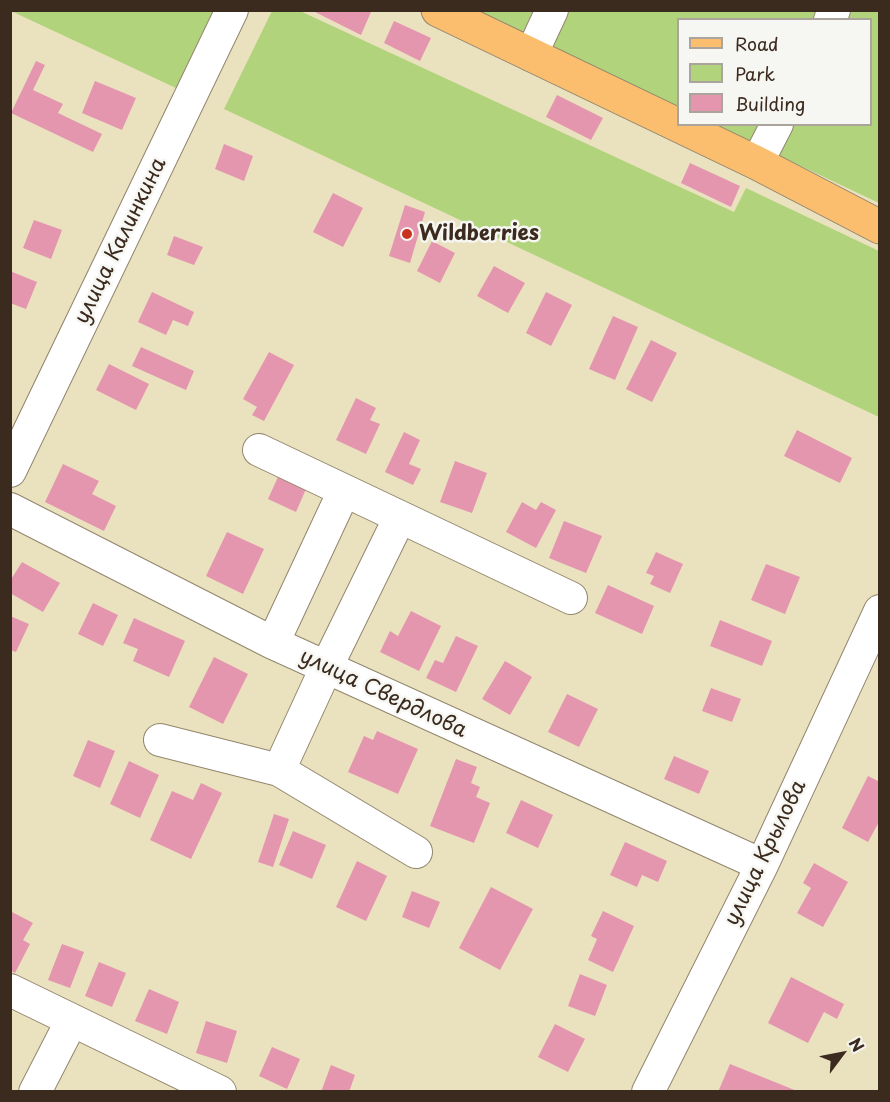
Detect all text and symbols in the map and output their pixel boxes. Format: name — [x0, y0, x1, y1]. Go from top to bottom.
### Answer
legend — [677, 18, 872, 126]
text: Road — [735, 30, 779, 57]
text: Park — [735, 60, 775, 87]
text: Building — [735, 90, 805, 117]
street label: улица Калинкина — [70, 154, 172, 328]
place label: Wildberries — [419, 221, 539, 247]
marker: Wildberries — [400, 227, 414, 241]
street label: улица Свердлова — [295, 644, 471, 744]
street label: улица Крылова — [720, 776, 812, 930]
north arrow — [812, 1024, 872, 1084]
text: N — [844, 1033, 871, 1056]

